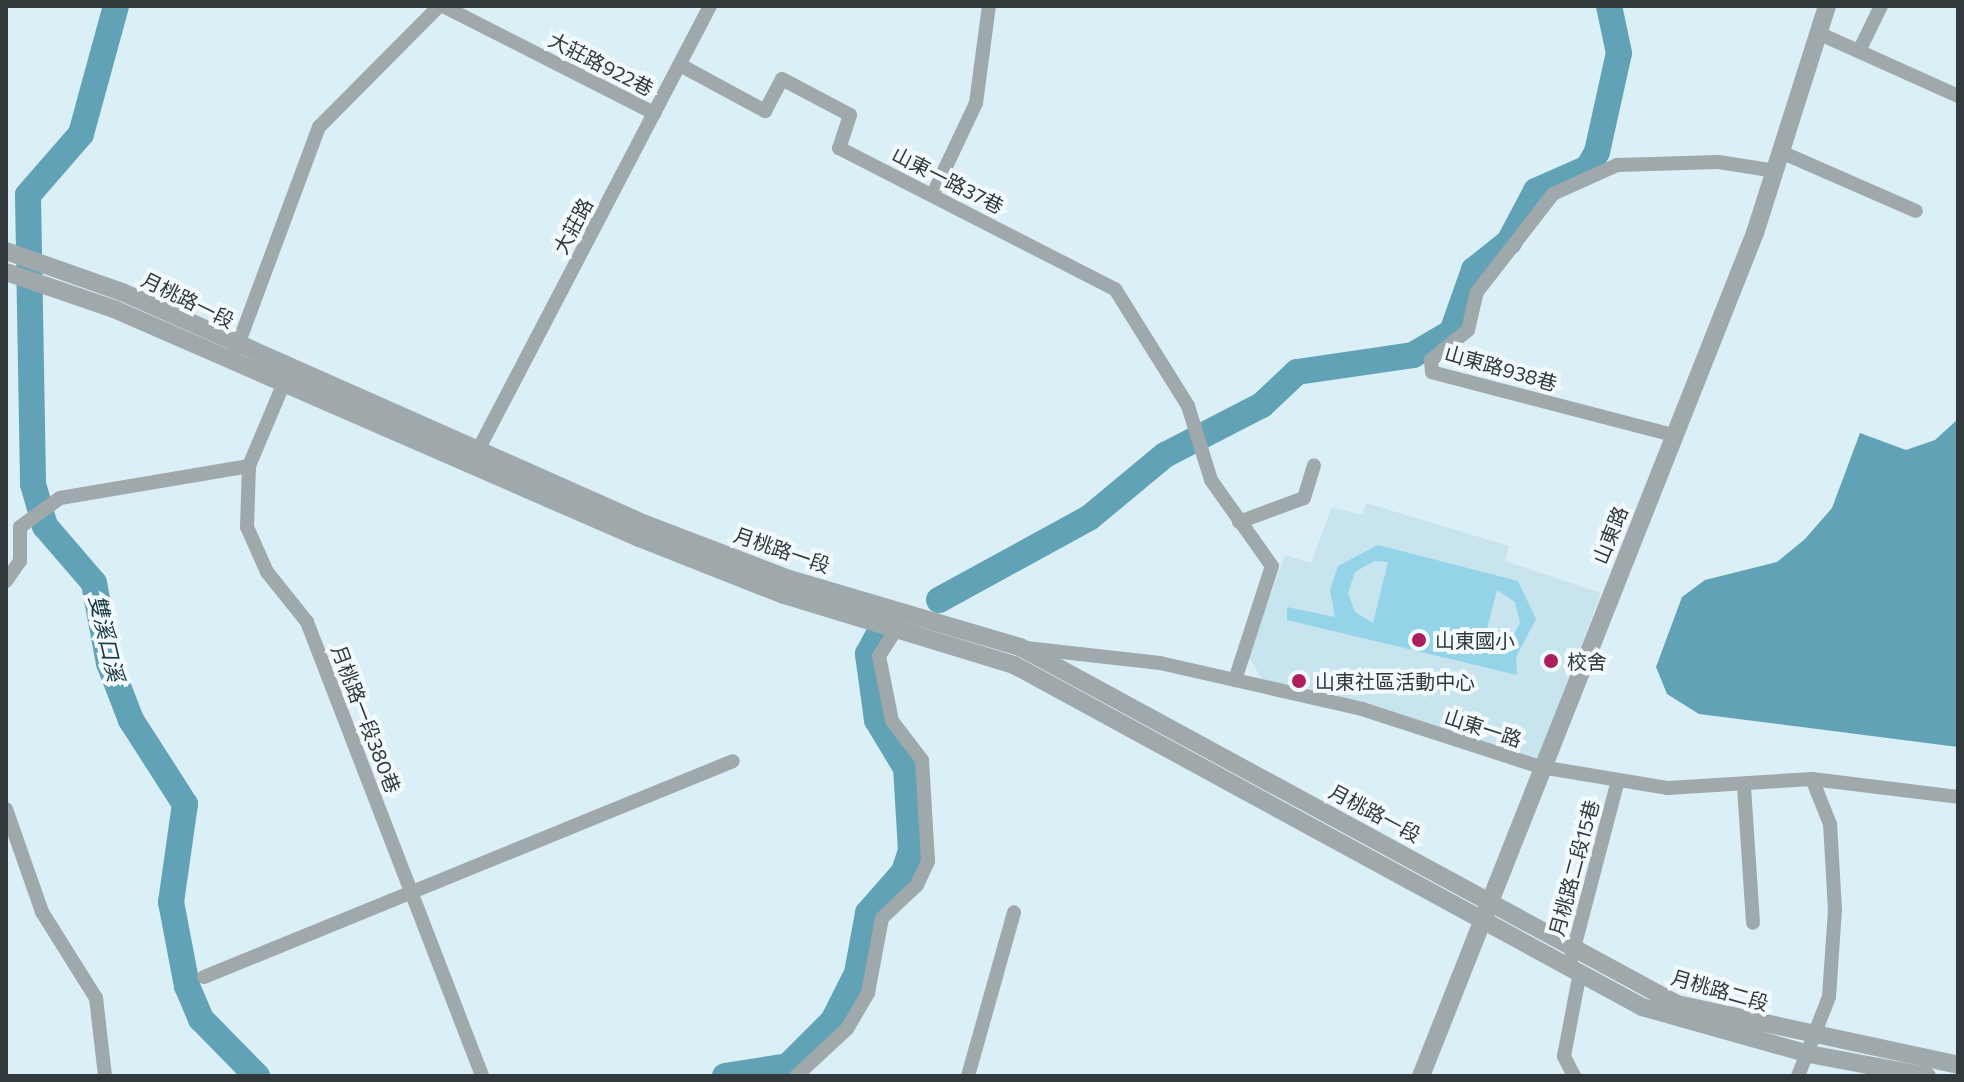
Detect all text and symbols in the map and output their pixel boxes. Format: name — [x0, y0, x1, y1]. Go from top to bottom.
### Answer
street label: 大莊路922巷 — [545, 27, 657, 101]
street label: 山東一路37巷 — [888, 142, 1008, 218]
street label: 大莊路 — [548, 194, 598, 258]
street label: 月桃路一段 — [138, 267, 238, 333]
street label: 山東路938巷 — [1442, 341, 1560, 395]
street label: 山東路 — [1588, 503, 1632, 567]
street label: 月桃路一段 — [731, 522, 833, 578]
water label: 雙溪口溪 — [84, 592, 130, 684]
place label: 山東國小 — [1435, 628, 1515, 652]
marker: 山東國小 — [1410, 631, 1428, 649]
street label: 月桃路一段380巷 — [327, 642, 405, 796]
place label: 校舍 — [1567, 649, 1607, 673]
marker: 校舍 — [1542, 652, 1560, 670]
place label: 山東社區活動中心 — [1315, 669, 1475, 693]
marker: 山東社區活動中心 — [1290, 672, 1308, 690]
street label: 山東一路 — [1441, 704, 1525, 752]
street label: 月桃路一段 — [1325, 779, 1425, 847]
street label: 月桃路二段15巷 — [1544, 797, 1604, 939]
street label: 月桃路二段 — [1669, 965, 1771, 1015]

